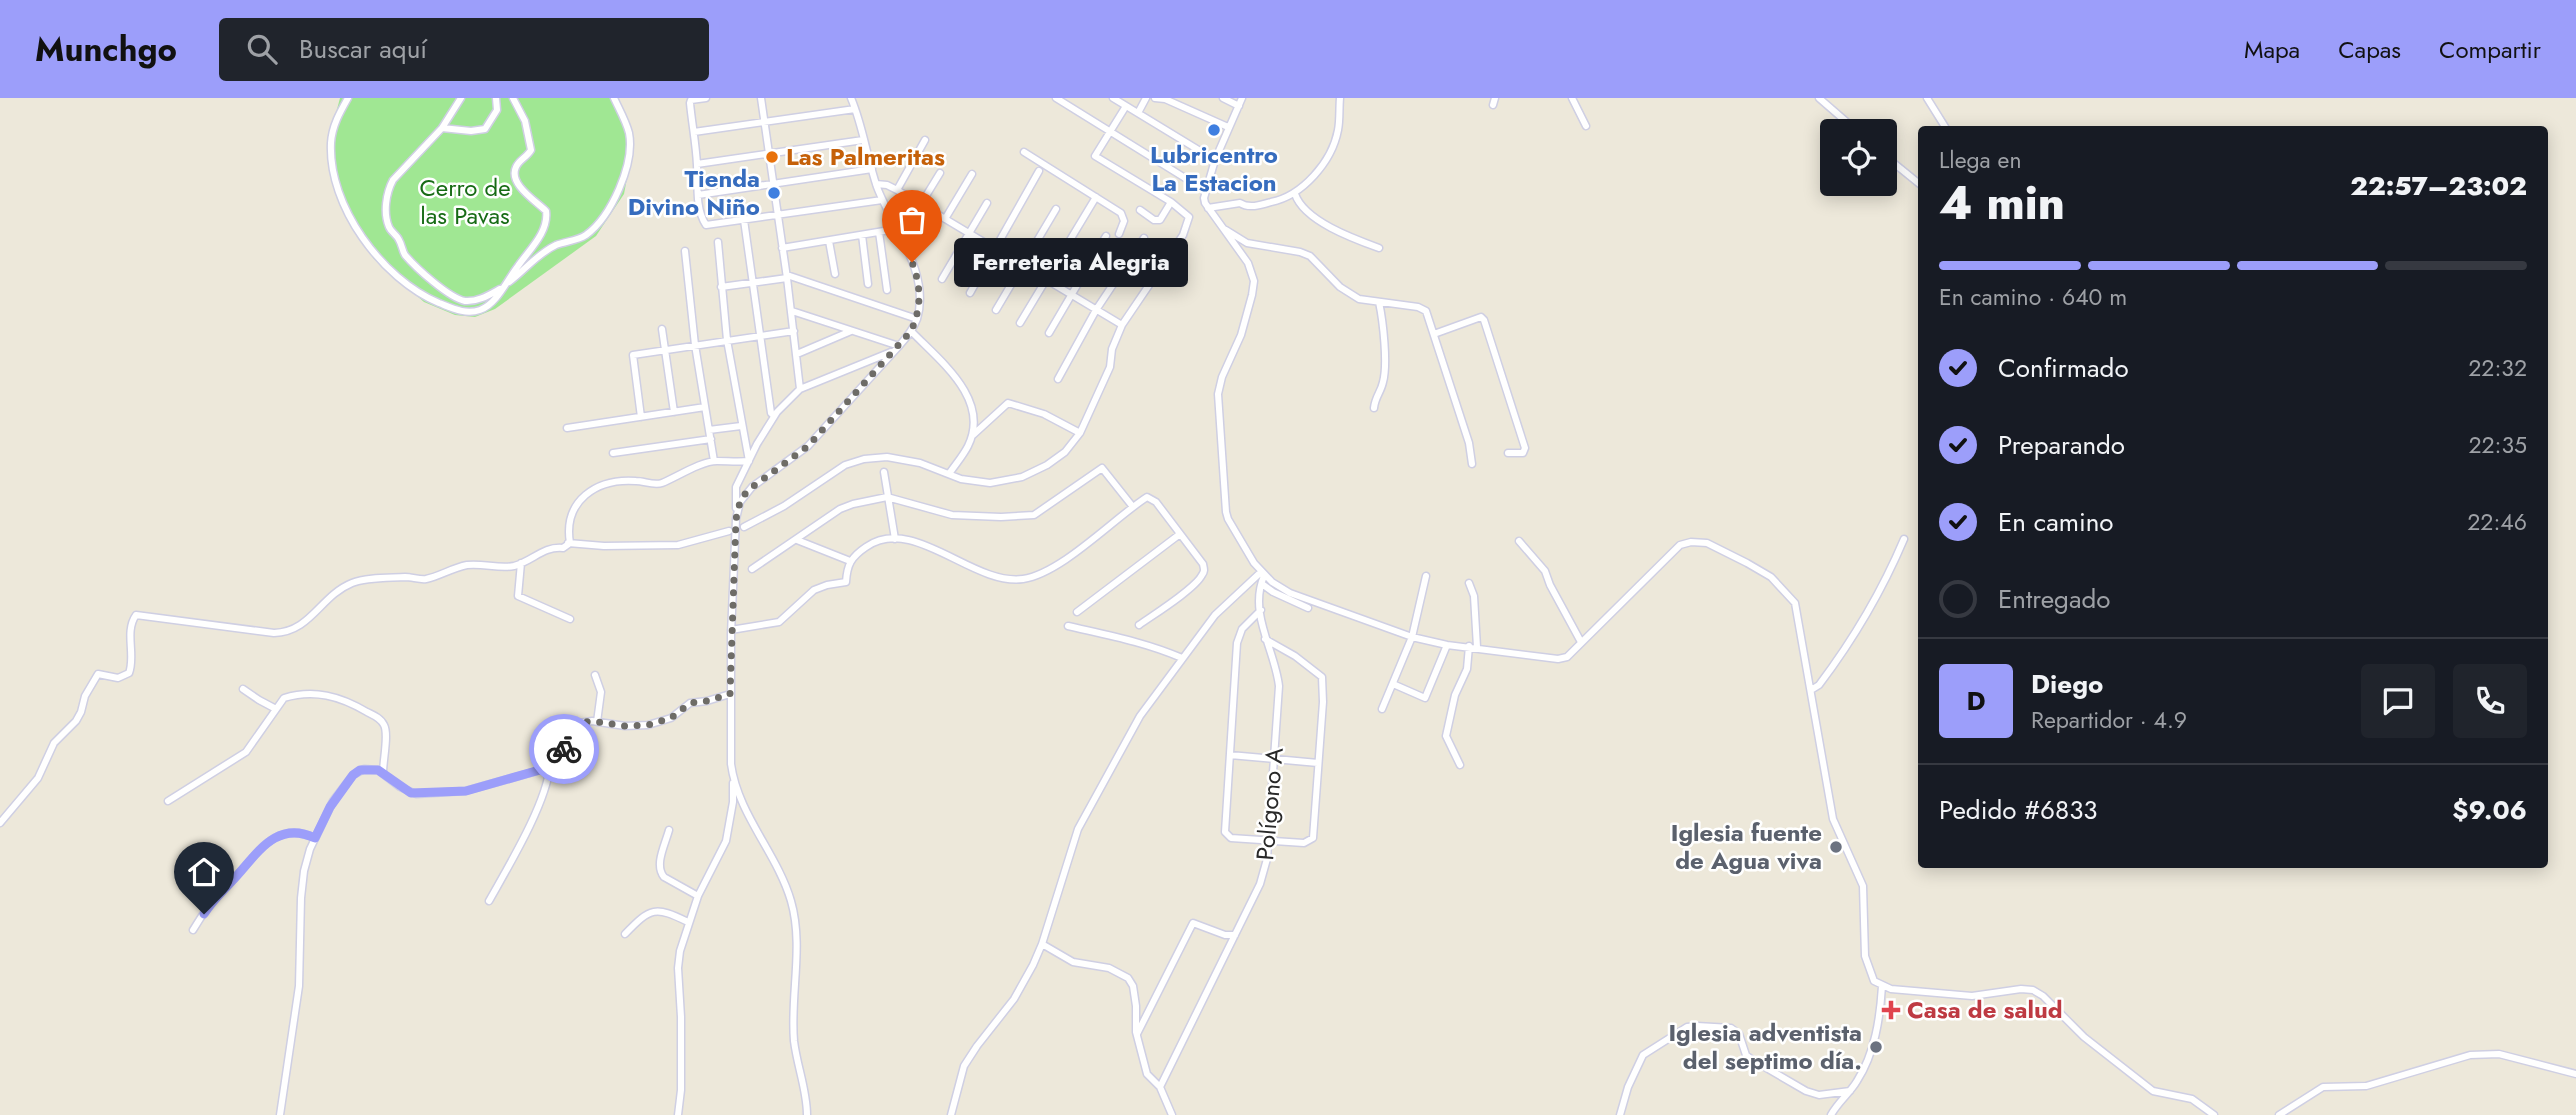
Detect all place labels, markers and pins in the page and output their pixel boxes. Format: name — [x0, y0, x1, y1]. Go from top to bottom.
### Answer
marker: Lubricentro La Estacion — [1206, 122, 1222, 138]
place label: Lubricentro La Estacion — [1150, 137, 1278, 200]
place label: Las Palmeritas — [786, 139, 945, 174]
marker: Las Palmeritas — [764, 149, 780, 165]
place label: Tienda Divino Niño — [628, 161, 760, 224]
marker: Tienda Divino Niño — [766, 185, 782, 201]
pin — [882, 190, 942, 262]
callout: Ferreteria Alegria — [954, 238, 1188, 286]
place label: Iglesia fuente de Agua viva — [1671, 815, 1822, 878]
marker: Iglesia fuente de Agua viva — [1828, 839, 1844, 855]
pin — [174, 842, 234, 914]
place label: Casa de salud — [1907, 992, 2063, 1027]
marker: Casa de salud — [1881, 1000, 1901, 1020]
place label: Iglesia adventista del septimo día. — [1668, 1015, 1862, 1078]
marker: Iglesia adventista del septimo día. — [1868, 1039, 1884, 1055]

